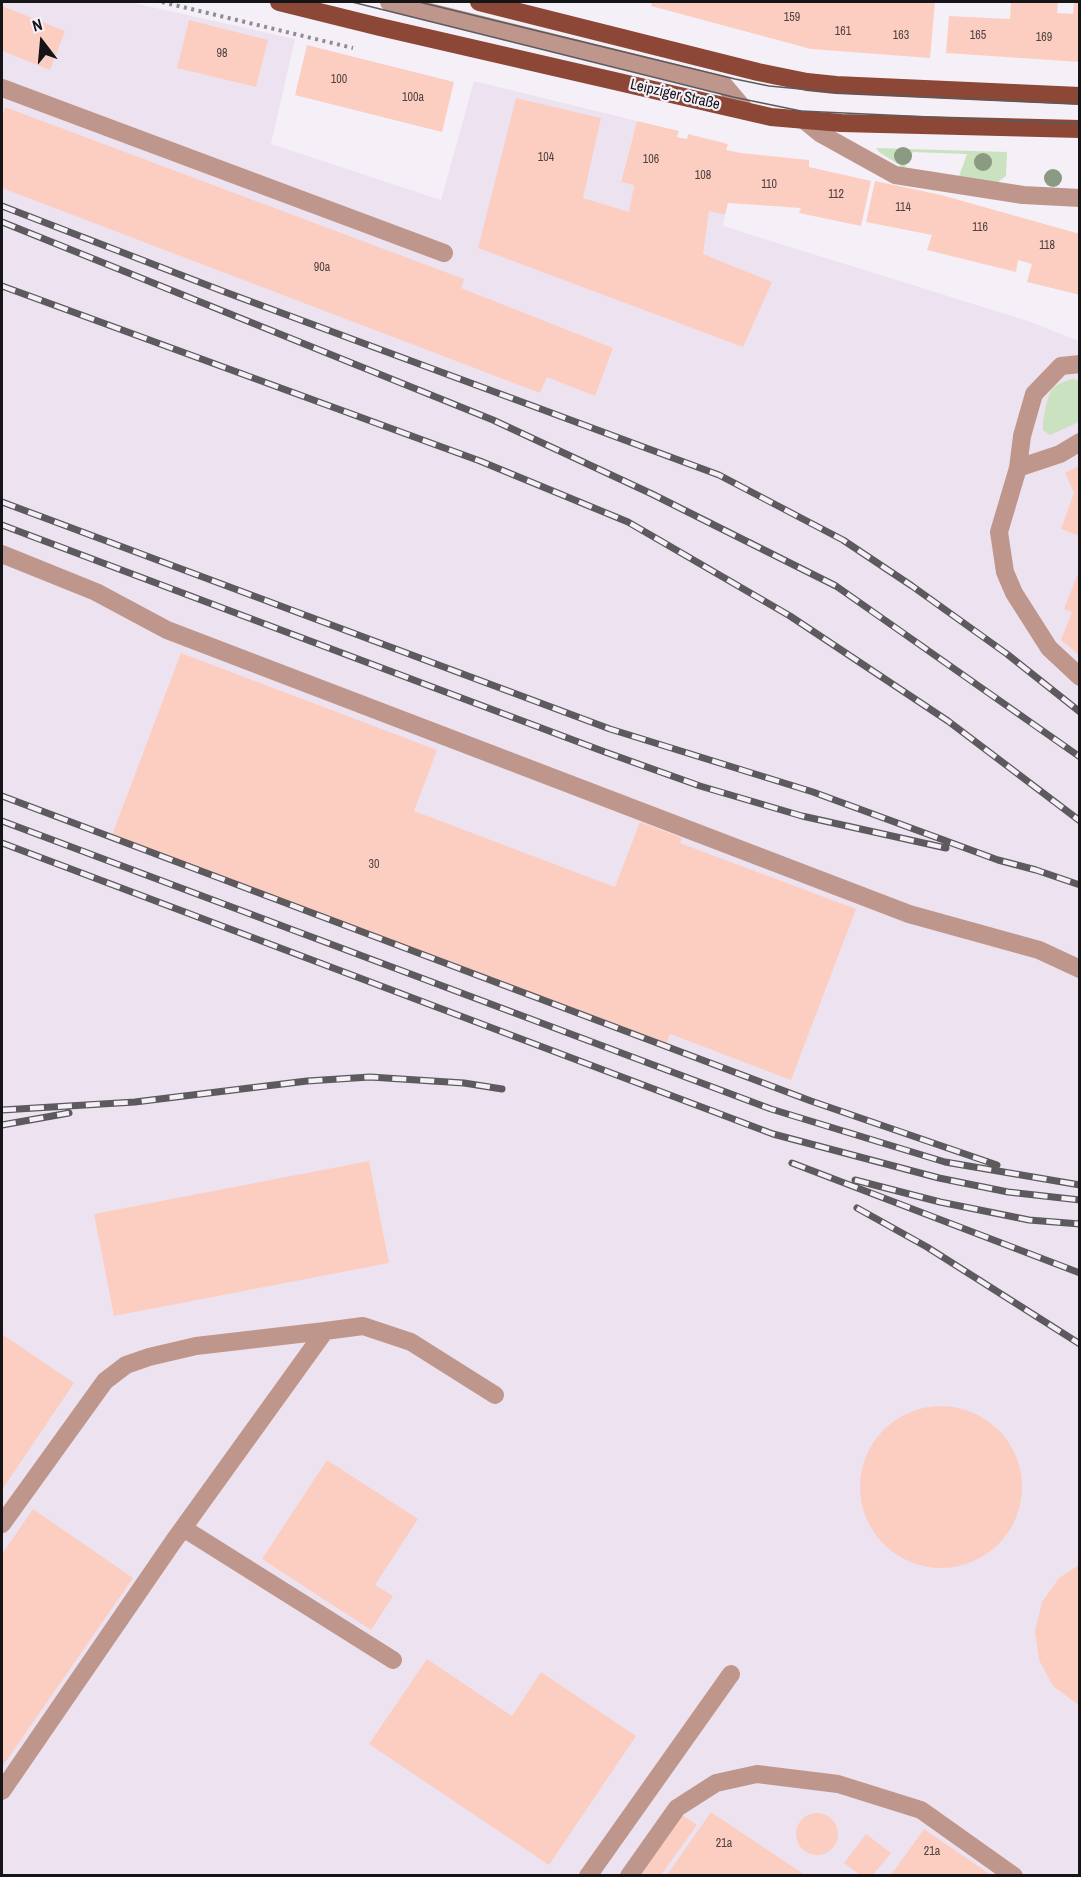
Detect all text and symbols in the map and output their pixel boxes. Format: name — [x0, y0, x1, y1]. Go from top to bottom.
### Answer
house number: 159 — [784, 11, 800, 25]
north arrow — [12, 12, 72, 72]
text: N — [29, 13, 45, 37]
house number: 161 — [835, 25, 851, 39]
house number: 163 — [893, 29, 909, 43]
house number: 165 — [970, 29, 986, 43]
house number: 169 — [1036, 31, 1052, 45]
house number: 98 — [217, 47, 227, 61]
house number: 100 — [331, 73, 347, 87]
street label: Leipziger Straße — [628, 76, 722, 114]
house number: 100a — [402, 91, 424, 105]
house number: 104 — [538, 151, 554, 165]
house number: 106 — [643, 153, 659, 167]
house number: 108 — [695, 169, 711, 183]
house number: 110 — [761, 178, 777, 192]
house number: 112 — [828, 188, 844, 202]
house number: 114 — [895, 201, 911, 215]
house number: 116 — [972, 221, 988, 235]
house number: 118 — [1039, 239, 1055, 253]
house number: 90a — [314, 261, 330, 275]
house number: 30 — [369, 858, 379, 872]
house number: 21a — [716, 1837, 732, 1851]
house number: 21a — [924, 1845, 940, 1859]

